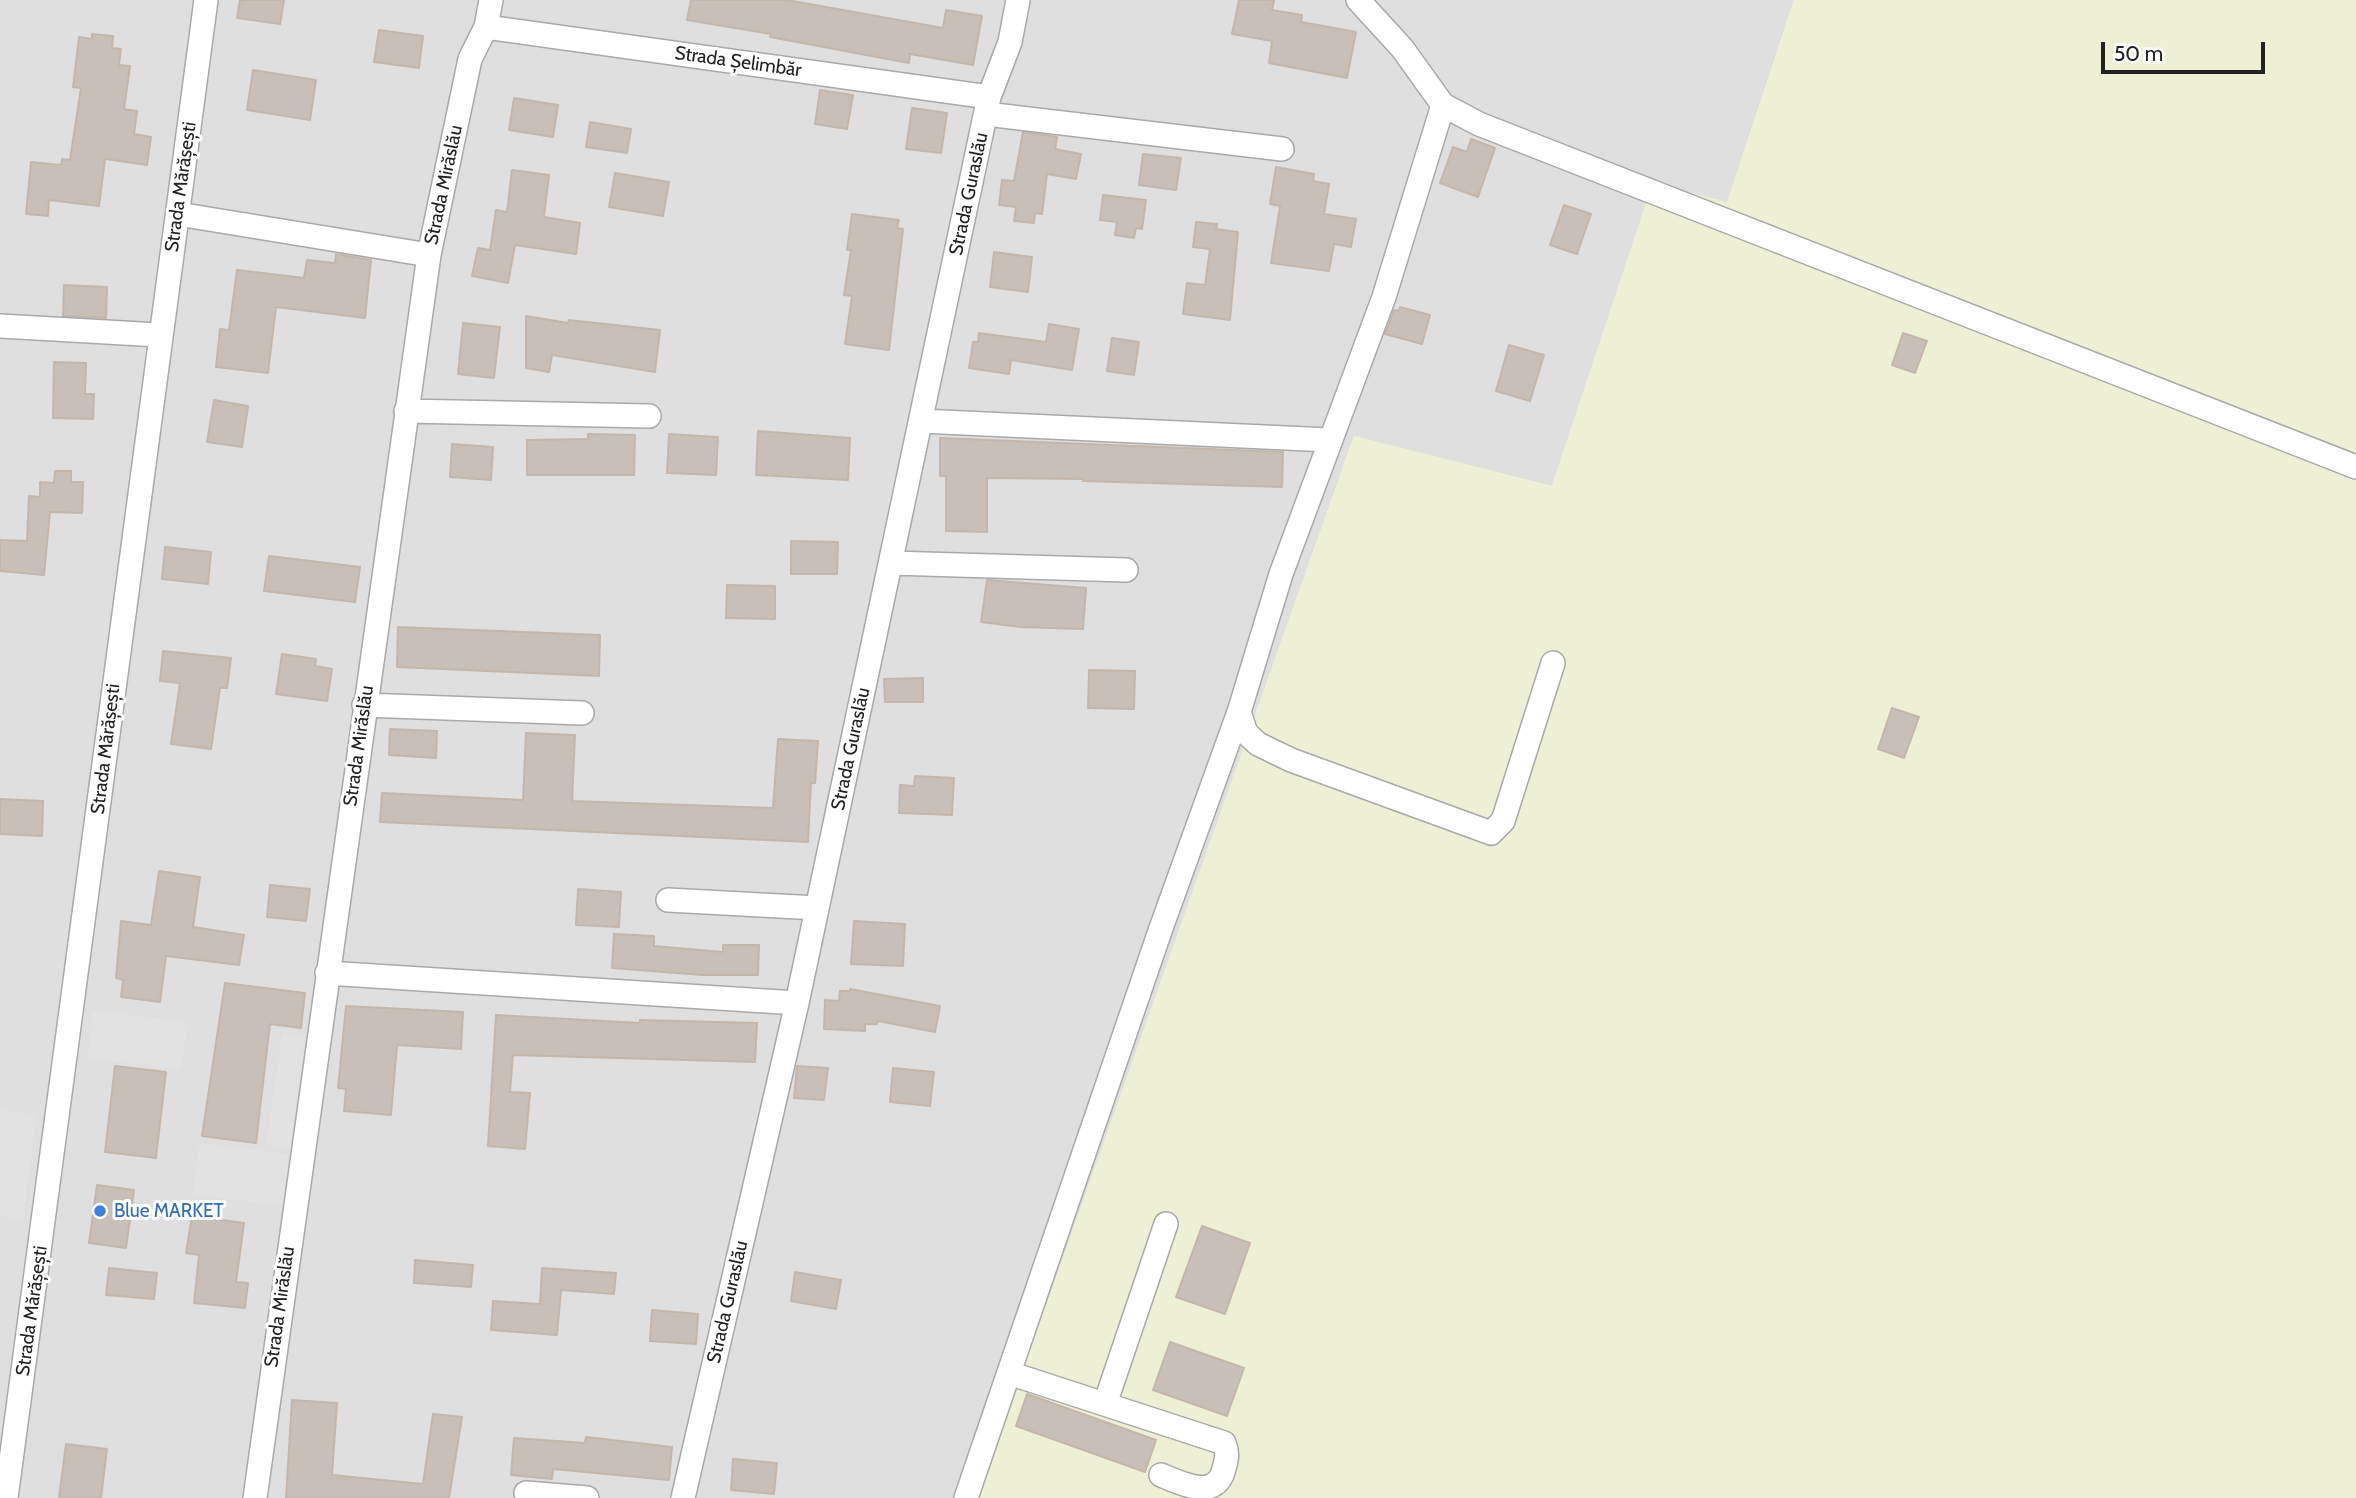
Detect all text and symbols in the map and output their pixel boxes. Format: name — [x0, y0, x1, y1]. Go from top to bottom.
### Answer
scale bar — [2104, 28, 2268, 72]
text: 50 m — [2114, 41, 2163, 66]
street label: Strada Șelimbăr — [673, 42, 803, 82]
street label: Strada Mărășești — [161, 120, 201, 254]
street label: Strada Mirăslău — [420, 123, 468, 247]
street label: Strada Guraslău — [945, 130, 993, 258]
street label: Strada Mărășești — [87, 682, 125, 816]
street label: Strada Mirăslău — [339, 684, 379, 808]
street label: Strada Guraslău — [827, 685, 875, 813]
place label: Blue MARKET — [114, 1200, 224, 1222]
marker: Blue MARKET — [92, 1203, 108, 1219]
street label: Strada Guraslău — [703, 1238, 753, 1366]
street label: Strada Mărășești — [12, 1244, 52, 1378]
street label: Strada Mirăslău — [260, 1245, 300, 1369]

